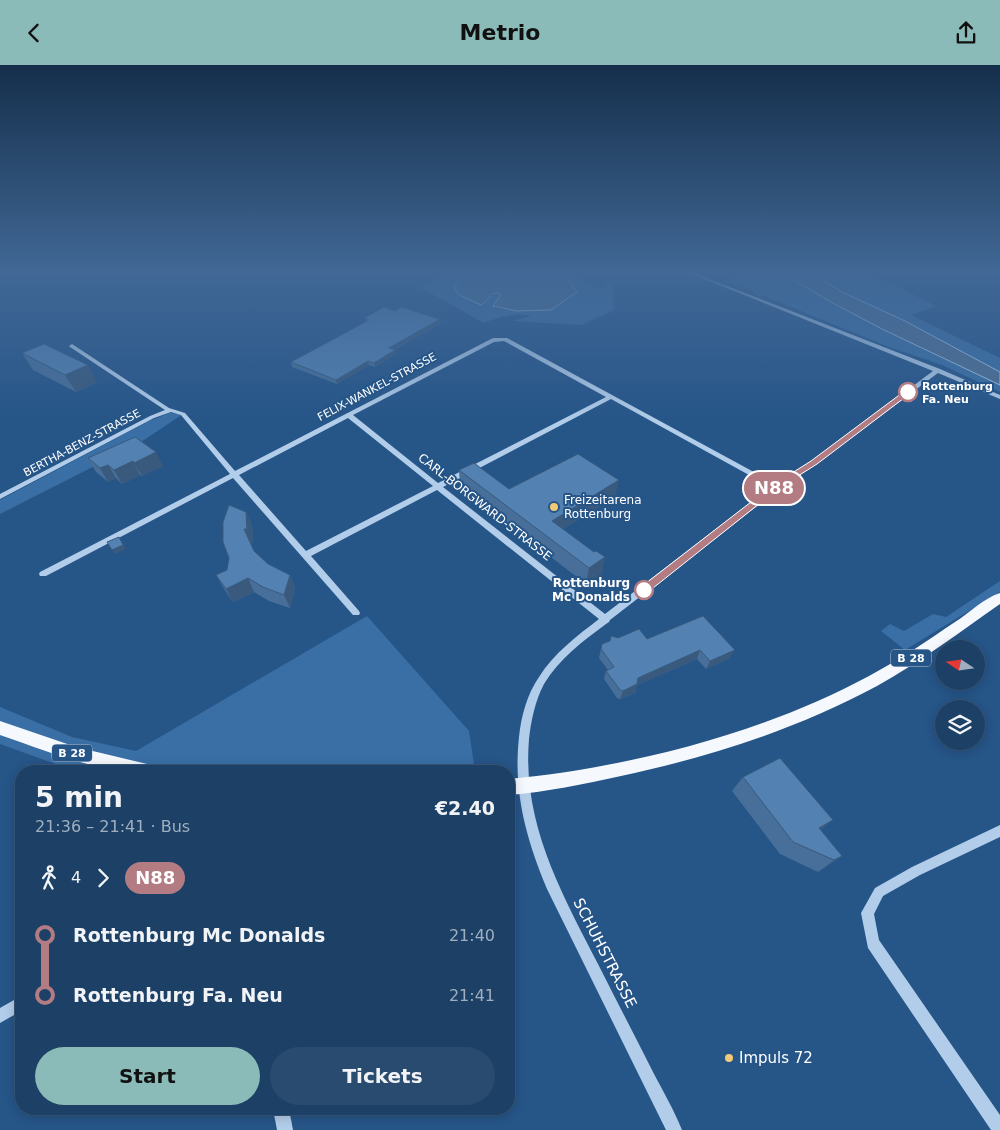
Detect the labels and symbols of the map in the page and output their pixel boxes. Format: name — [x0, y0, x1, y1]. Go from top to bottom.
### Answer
street label: FELIX-WANKEL-STRASSE — [315, 350, 439, 424]
place label: Rottenburg Fa. Neu — [922, 380, 993, 406]
marker: Rottenburg Fa. Neu — [898, 382, 918, 402]
street label: BERTHA-BENZ-STRASSE — [21, 407, 143, 479]
street label: CARL-BORGWARD-STRASSE — [415, 451, 555, 563]
line badge: N88 — [745, 472, 803, 504]
place label: Freizeitarena Rottenburg — [564, 493, 642, 521]
marker: Freizeitarena Rottenburg — [548, 501, 560, 513]
place label: Rottenburg Mc Donalds — [552, 576, 630, 604]
marker: Rottenburg Mc Donalds — [634, 580, 654, 600]
north arrow — [935, 640, 985, 690]
road number: B 28 — [891, 649, 931, 667]
road number: B 28 — [52, 745, 92, 761]
street label: SCHUHSTRASSE — [570, 895, 640, 1011]
place label: Impuls 72 — [739, 1049, 813, 1067]
marker: Impuls 72 — [723, 1052, 735, 1064]

